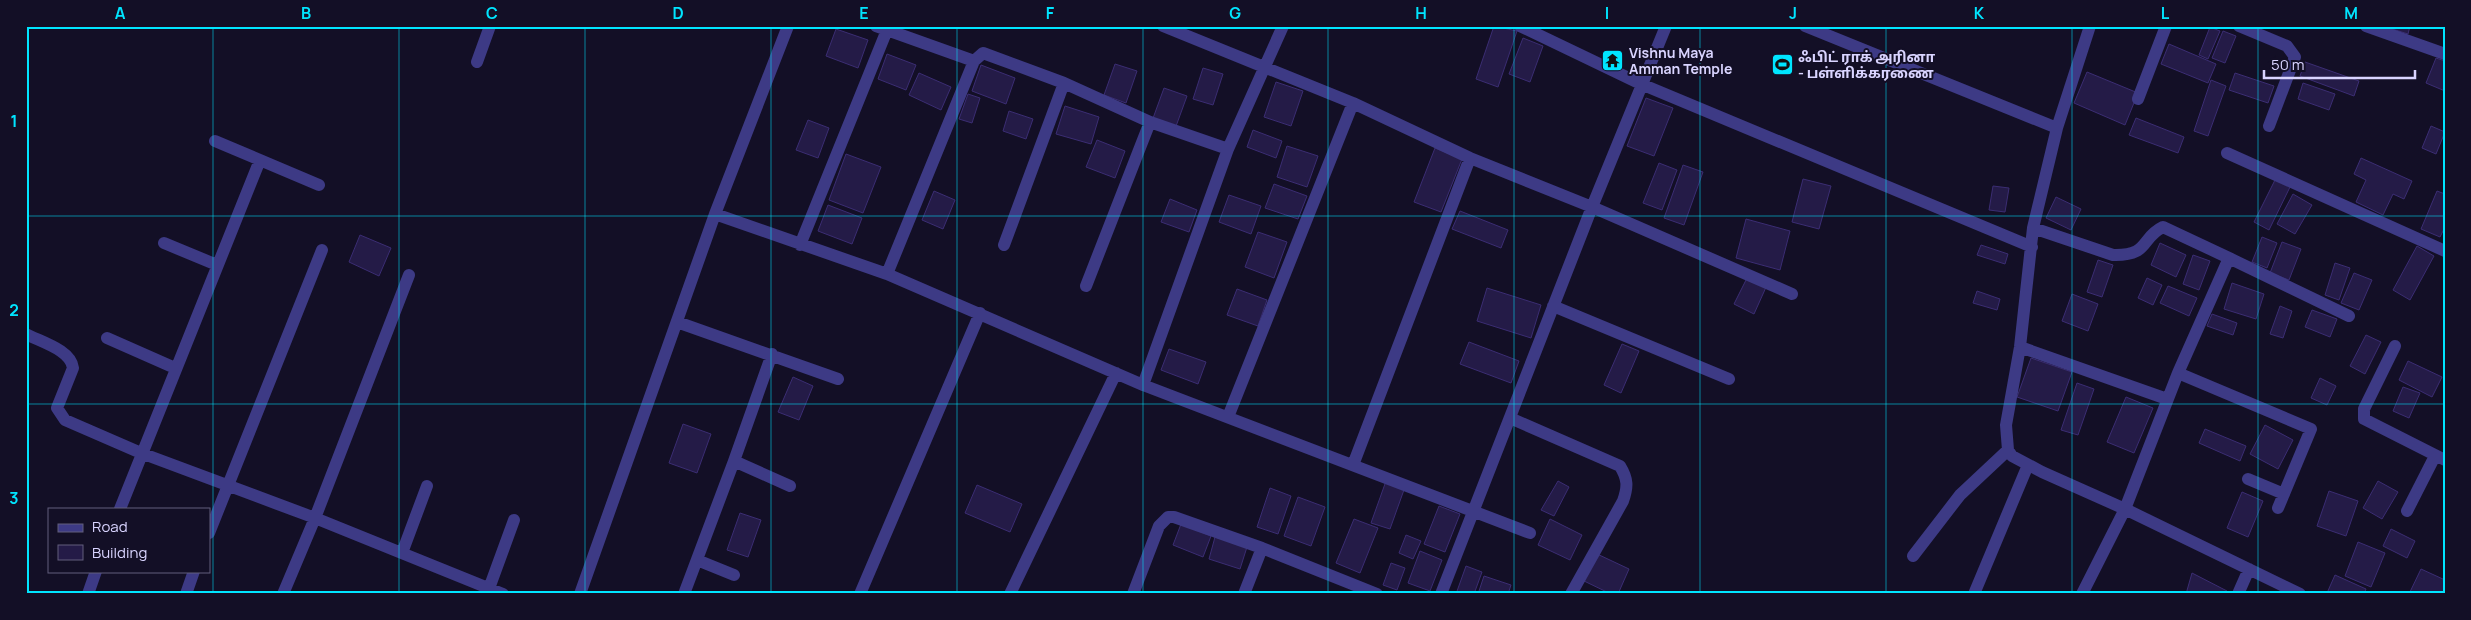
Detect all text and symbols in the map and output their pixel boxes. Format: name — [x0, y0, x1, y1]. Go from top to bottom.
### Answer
text: A — [115, 2, 126, 24]
text: B — [301, 2, 311, 24]
text: C — [486, 2, 498, 24]
text: D — [672, 2, 684, 24]
text: E — [859, 2, 869, 24]
text: F — [1046, 2, 1055, 24]
text: G — [1229, 2, 1241, 24]
text: H — [1415, 2, 1427, 24]
text: I — [1605, 2, 1609, 24]
text: J — [1789, 2, 1797, 24]
text: K — [1974, 2, 1985, 24]
text: L — [2161, 2, 2170, 24]
text: M — [2344, 2, 2358, 24]
place label: Vishnu Maya Amman Temple — [1629, 43, 1732, 78]
place label: ஃபிட் ராக் அரினா - பள்ளிக்கரணை — [1798, 47, 1936, 82]
temple icon: Vishnu Maya Amman Temple — [1601, 48, 1625, 72]
scale bar — [2264, 48, 2415, 80]
sports icon: ஃபிட் ராக் அரினா - பள்ளிக்கரணை — [1770, 52, 1794, 76]
text: 50 m — [2271, 54, 2305, 75]
text: 1 — [10, 110, 18, 132]
text: 2 — [9, 299, 19, 321]
text: 3 — [9, 487, 19, 509]
legend — [48, 508, 210, 572]
text: Road — [92, 516, 128, 537]
text: Building — [92, 542, 147, 563]

